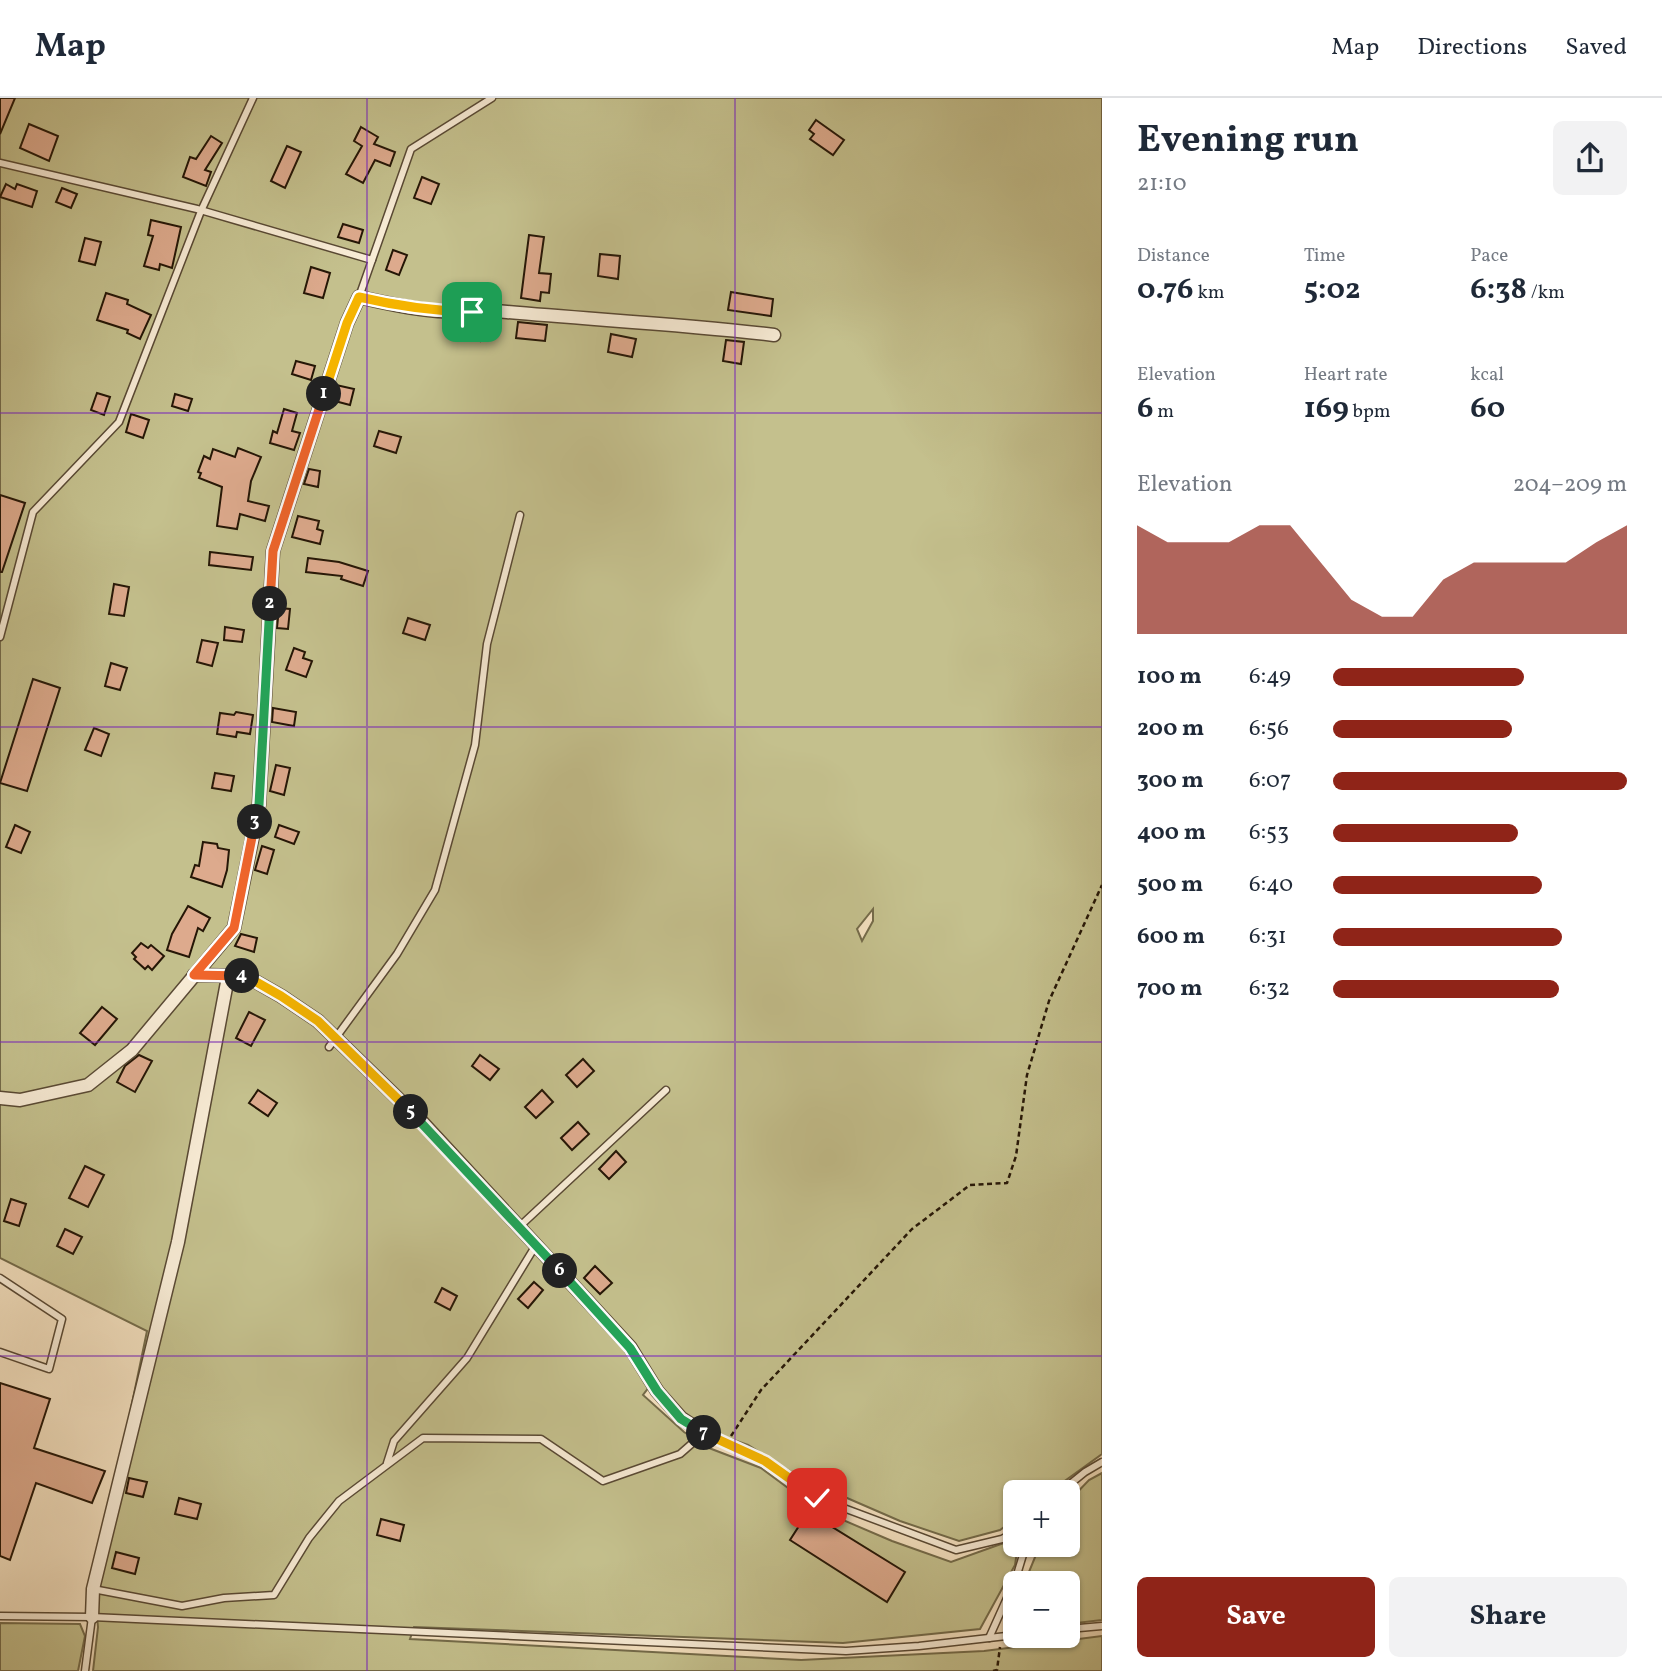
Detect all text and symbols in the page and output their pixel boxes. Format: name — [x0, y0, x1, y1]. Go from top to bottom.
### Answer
text: Map — [35, 25, 106, 71]
text: Map — [1331, 31, 1379, 65]
text: Directions — [1417, 31, 1527, 65]
text: Saved — [1565, 31, 1627, 65]
text: Evening run — [1137, 115, 1359, 168]
button: share — [1553, 121, 1627, 195]
text: 21:10 — [1137, 168, 1186, 200]
text: Distance — [1137, 243, 1210, 269]
text: Time — [1304, 243, 1345, 269]
text: Pace — [1470, 243, 1508, 269]
text: 0.76 — [1137, 269, 1194, 311]
text: 5:02 — [1304, 269, 1361, 311]
text: 6:38 — [1470, 269, 1527, 311]
text: km — [1194, 280, 1225, 306]
text: /km — [1527, 280, 1565, 306]
pin — [442, 282, 502, 342]
icon: arrive — [453, 293, 491, 331]
text: Elevation — [1137, 362, 1216, 388]
text: Heart rate — [1304, 362, 1388, 388]
text: kcal — [1470, 362, 1504, 388]
pin: 1 — [306, 376, 342, 412]
text: 1 — [320, 380, 327, 406]
text: 6 — [1137, 388, 1153, 430]
text: 169 — [1304, 388, 1349, 430]
text: 60 — [1470, 388, 1505, 430]
text: m — [1153, 399, 1174, 425]
text: bpm — [1349, 399, 1391, 425]
text: Elevation — [1137, 469, 1233, 501]
text: 204–209 m — [1513, 469, 1627, 501]
pin: 2 — [252, 587, 288, 622]
text: 2 — [265, 590, 274, 616]
text: 100 m — [1137, 661, 1202, 693]
text: 6:49 — [1249, 661, 1291, 693]
text: 200 m — [1137, 713, 1204, 745]
text: 6:56 — [1249, 713, 1289, 745]
text: 300 m — [1137, 765, 1204, 797]
text: 6:07 — [1249, 765, 1291, 797]
pin: 3 — [238, 804, 272, 840]
text: 3 — [250, 808, 259, 834]
text: 400 m — [1137, 817, 1206, 849]
text: 6:53 — [1249, 817, 1289, 849]
text: 500 m — [1137, 869, 1203, 901]
text: 6:40 — [1249, 869, 1293, 901]
text: 600 m — [1137, 921, 1205, 953]
text: 6:31 — [1249, 921, 1287, 953]
pin: 4 — [224, 958, 260, 994]
text: 4 — [236, 962, 247, 988]
text: 700 m — [1137, 973, 1203, 1005]
text: 6:32 — [1249, 973, 1290, 1005]
pin: 5 — [394, 1094, 428, 1130]
text: 5 — [406, 1098, 415, 1124]
pin: 6 — [542, 1254, 578, 1288]
text: 6 — [554, 1257, 565, 1283]
pin: 7 — [686, 1416, 722, 1450]
text: 7 — [699, 1419, 708, 1445]
pin — [787, 1468, 847, 1528]
icon: check — [798, 1479, 836, 1517]
map controls — [1003, 1480, 1080, 1648]
button: + — [1003, 1480, 1080, 1557]
button: − — [1003, 1571, 1080, 1648]
button: Save — [1137, 1577, 1375, 1657]
button: Share — [1389, 1577, 1627, 1657]

